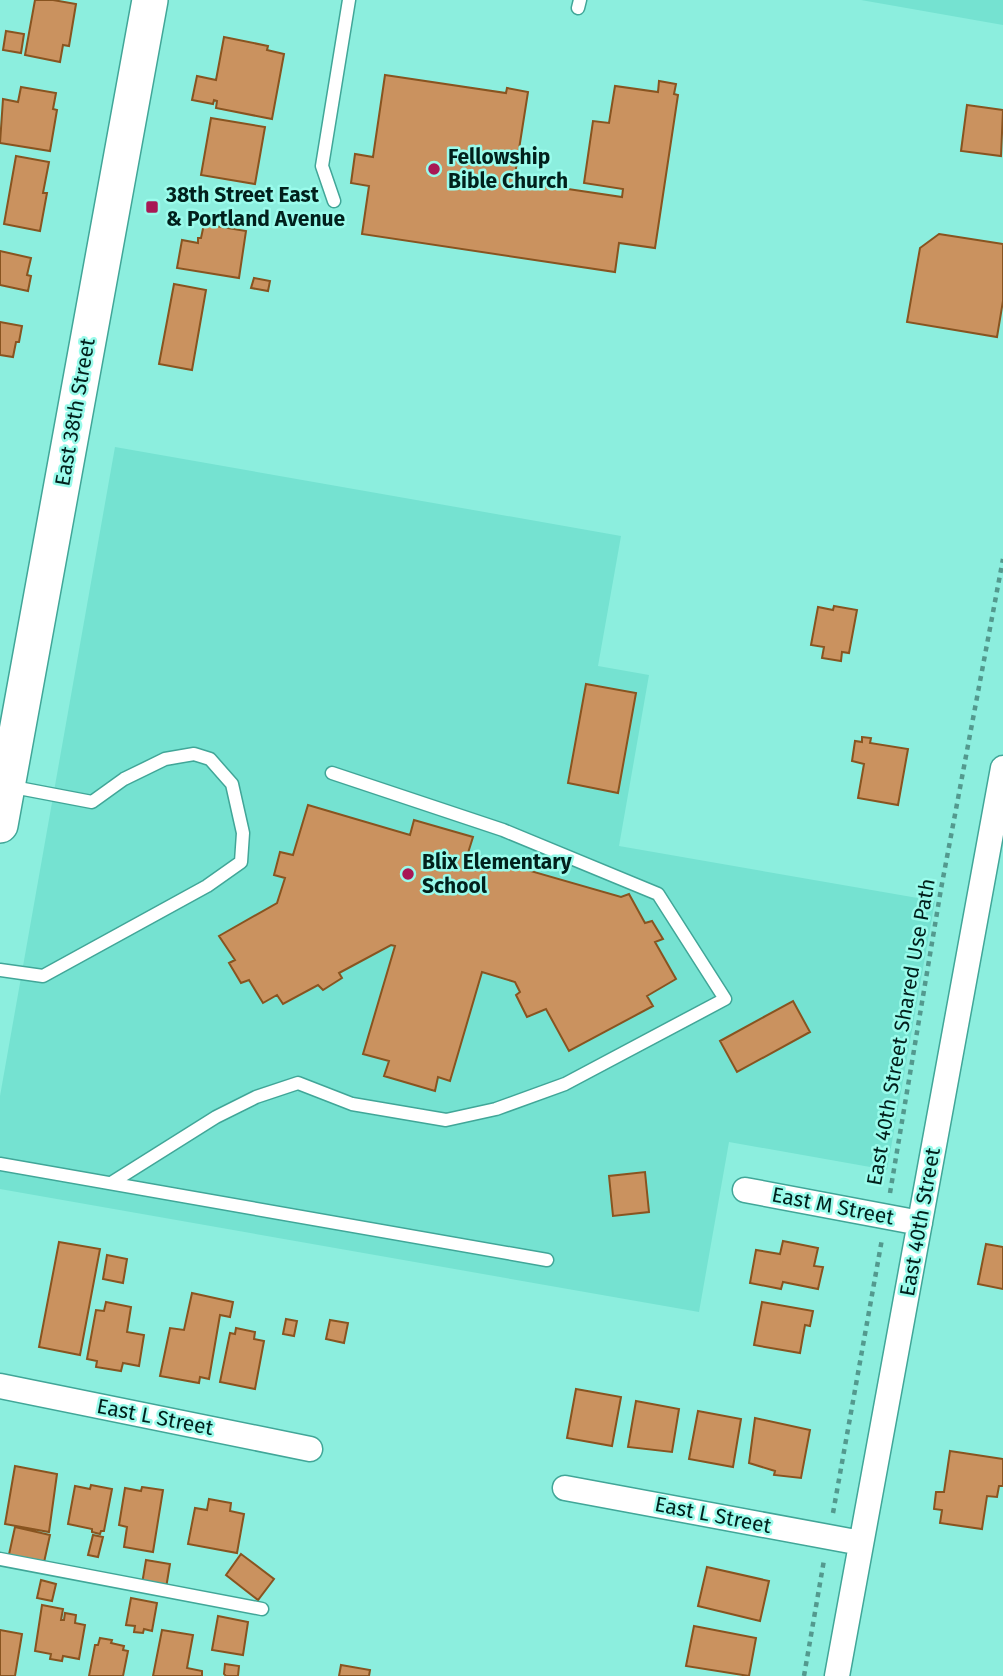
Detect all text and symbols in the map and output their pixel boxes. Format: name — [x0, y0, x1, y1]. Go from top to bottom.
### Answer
place label: Fellowship Bible Church — [448, 144, 568, 194]
marker: Fellowship Bible Church — [426, 161, 442, 177]
place label: 38th Street East & Portland Avenue — [165, 182, 346, 232]
marker: 38th Street East & Portland Avenue — [144, 199, 160, 215]
street label: East 38th Street — [49, 336, 101, 488]
place label: Blix Elementary School — [422, 849, 572, 899]
marker: Blix Elementary School — [400, 866, 416, 882]
street label: East 40th Street Shared Use Path — [861, 876, 941, 1188]
street label: East 40th Street — [894, 1145, 946, 1298]
street label: East M Street — [770, 1181, 897, 1231]
street label: East L Street — [95, 1393, 216, 1441]
street label: East L Street — [653, 1491, 774, 1539]

